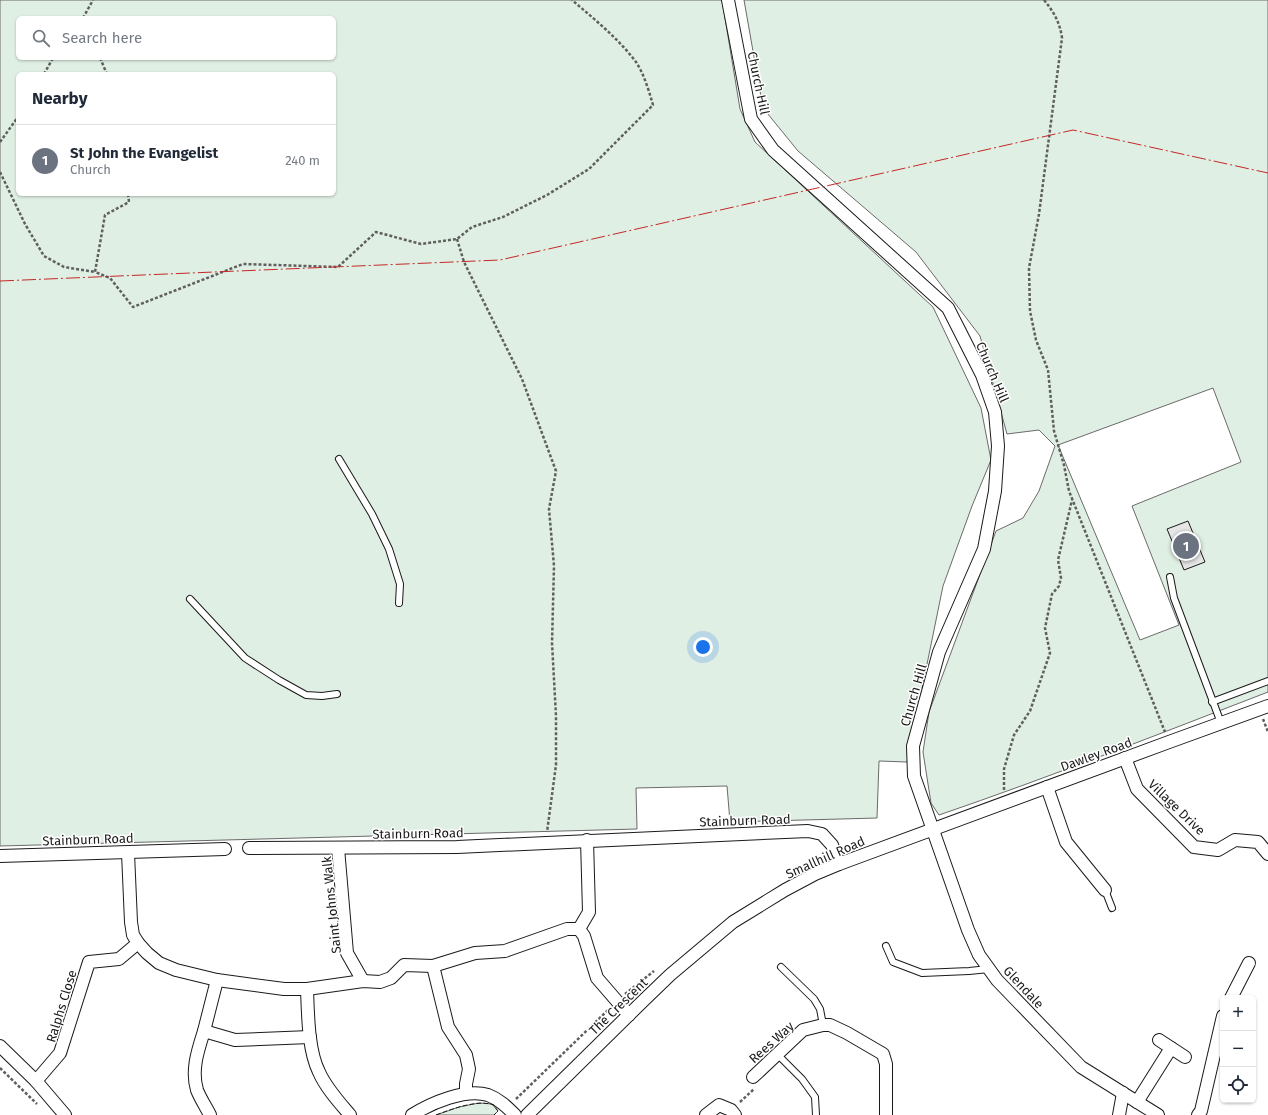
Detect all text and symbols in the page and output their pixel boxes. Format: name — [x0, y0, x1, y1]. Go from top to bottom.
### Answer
search box — [16, 16, 336, 60]
icon: search — [30, 27, 52, 49]
text: Search here — [62, 29, 142, 47]
street label: Church Hill — [744, 50, 773, 116]
text: Nearby — [32, 88, 87, 109]
text: St John the Evangelist — [70, 144, 218, 162]
text: 1 — [42, 153, 48, 168]
text: 240 m — [285, 153, 320, 168]
text: Church — [70, 162, 111, 177]
street label: Church Hill — [973, 340, 1012, 405]
pin: 1 — [1173, 531, 1199, 561]
your location — [693, 637, 713, 657]
street label: Church Hill — [897, 662, 930, 728]
street label: Dawley Road — [1058, 735, 1134, 774]
street label: Village Drive — [1145, 777, 1208, 838]
street label: Stainburn Road — [699, 811, 791, 830]
street label: Stainburn Road — [372, 825, 464, 842]
street label: Stainburn Road — [42, 830, 134, 849]
street label: Smallhill Road — [783, 833, 867, 882]
street label: Saint Johns Walk — [319, 855, 344, 954]
street label: Glendale — [1000, 963, 1047, 1012]
street label: Ralphs Close — [43, 968, 80, 1044]
street label: The Crescent — [586, 975, 651, 1038]
map controls — [1220, 995, 1256, 1103]
button: + — [1220, 995, 1256, 1031]
street label: Rees Way — [746, 1018, 797, 1066]
button: − — [1220, 1031, 1256, 1067]
button: locate — [1220, 1067, 1256, 1103]

